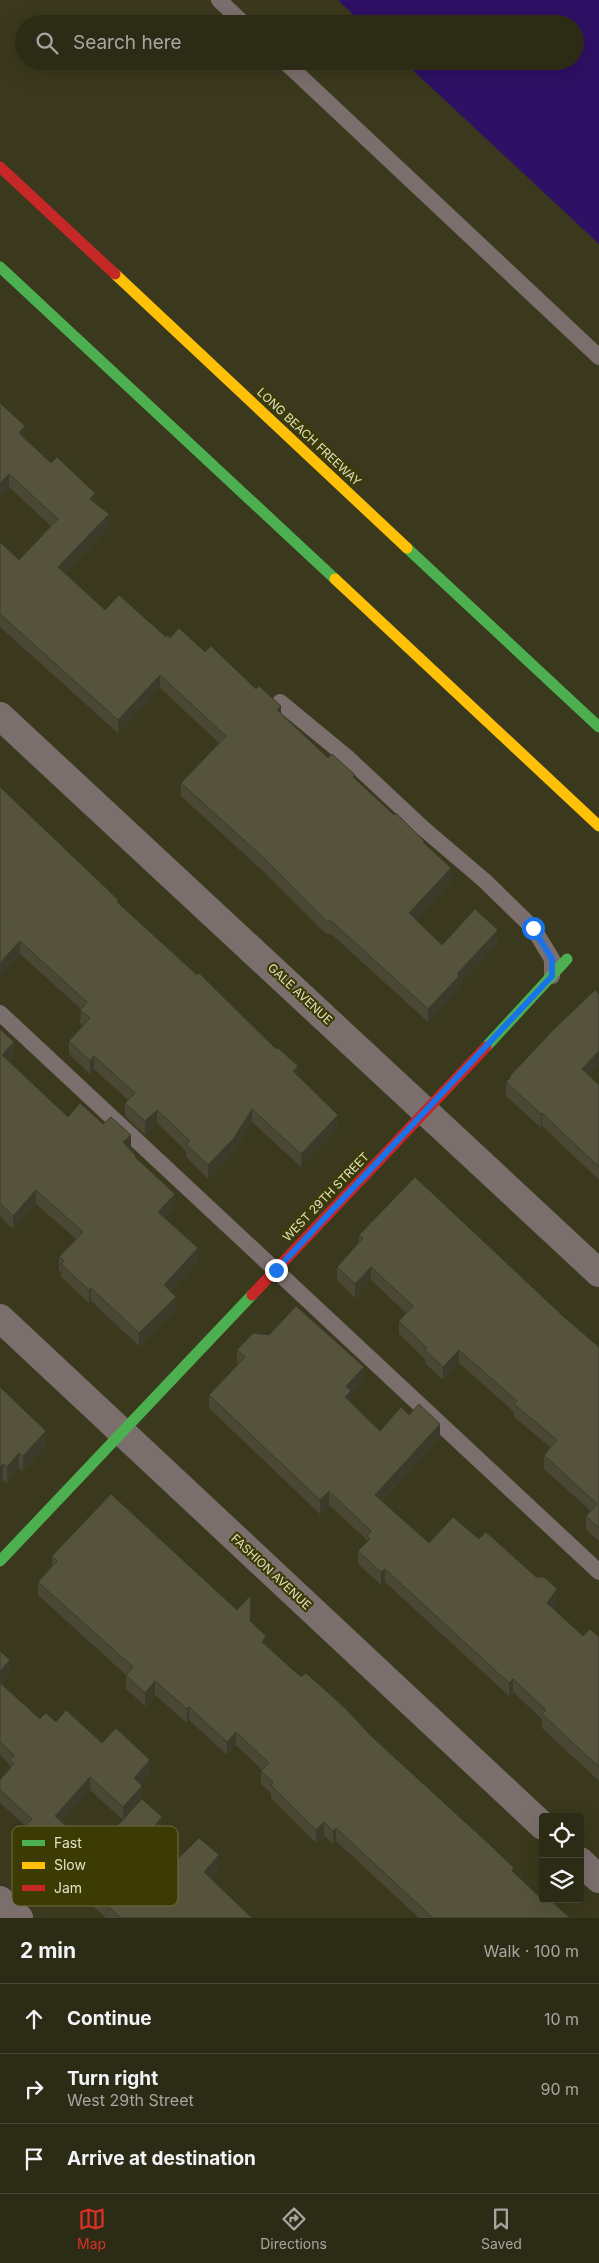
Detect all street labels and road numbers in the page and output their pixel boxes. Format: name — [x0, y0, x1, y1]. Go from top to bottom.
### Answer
street label: LONG BEACH FREEWAY — [254, 384, 365, 489]
street label: GALE AVENUE — [265, 960, 336, 1027]
street label: WEST 29TH STREET — [279, 1149, 372, 1244]
street label: FASHION AVENUE — [228, 1531, 314, 1613]

